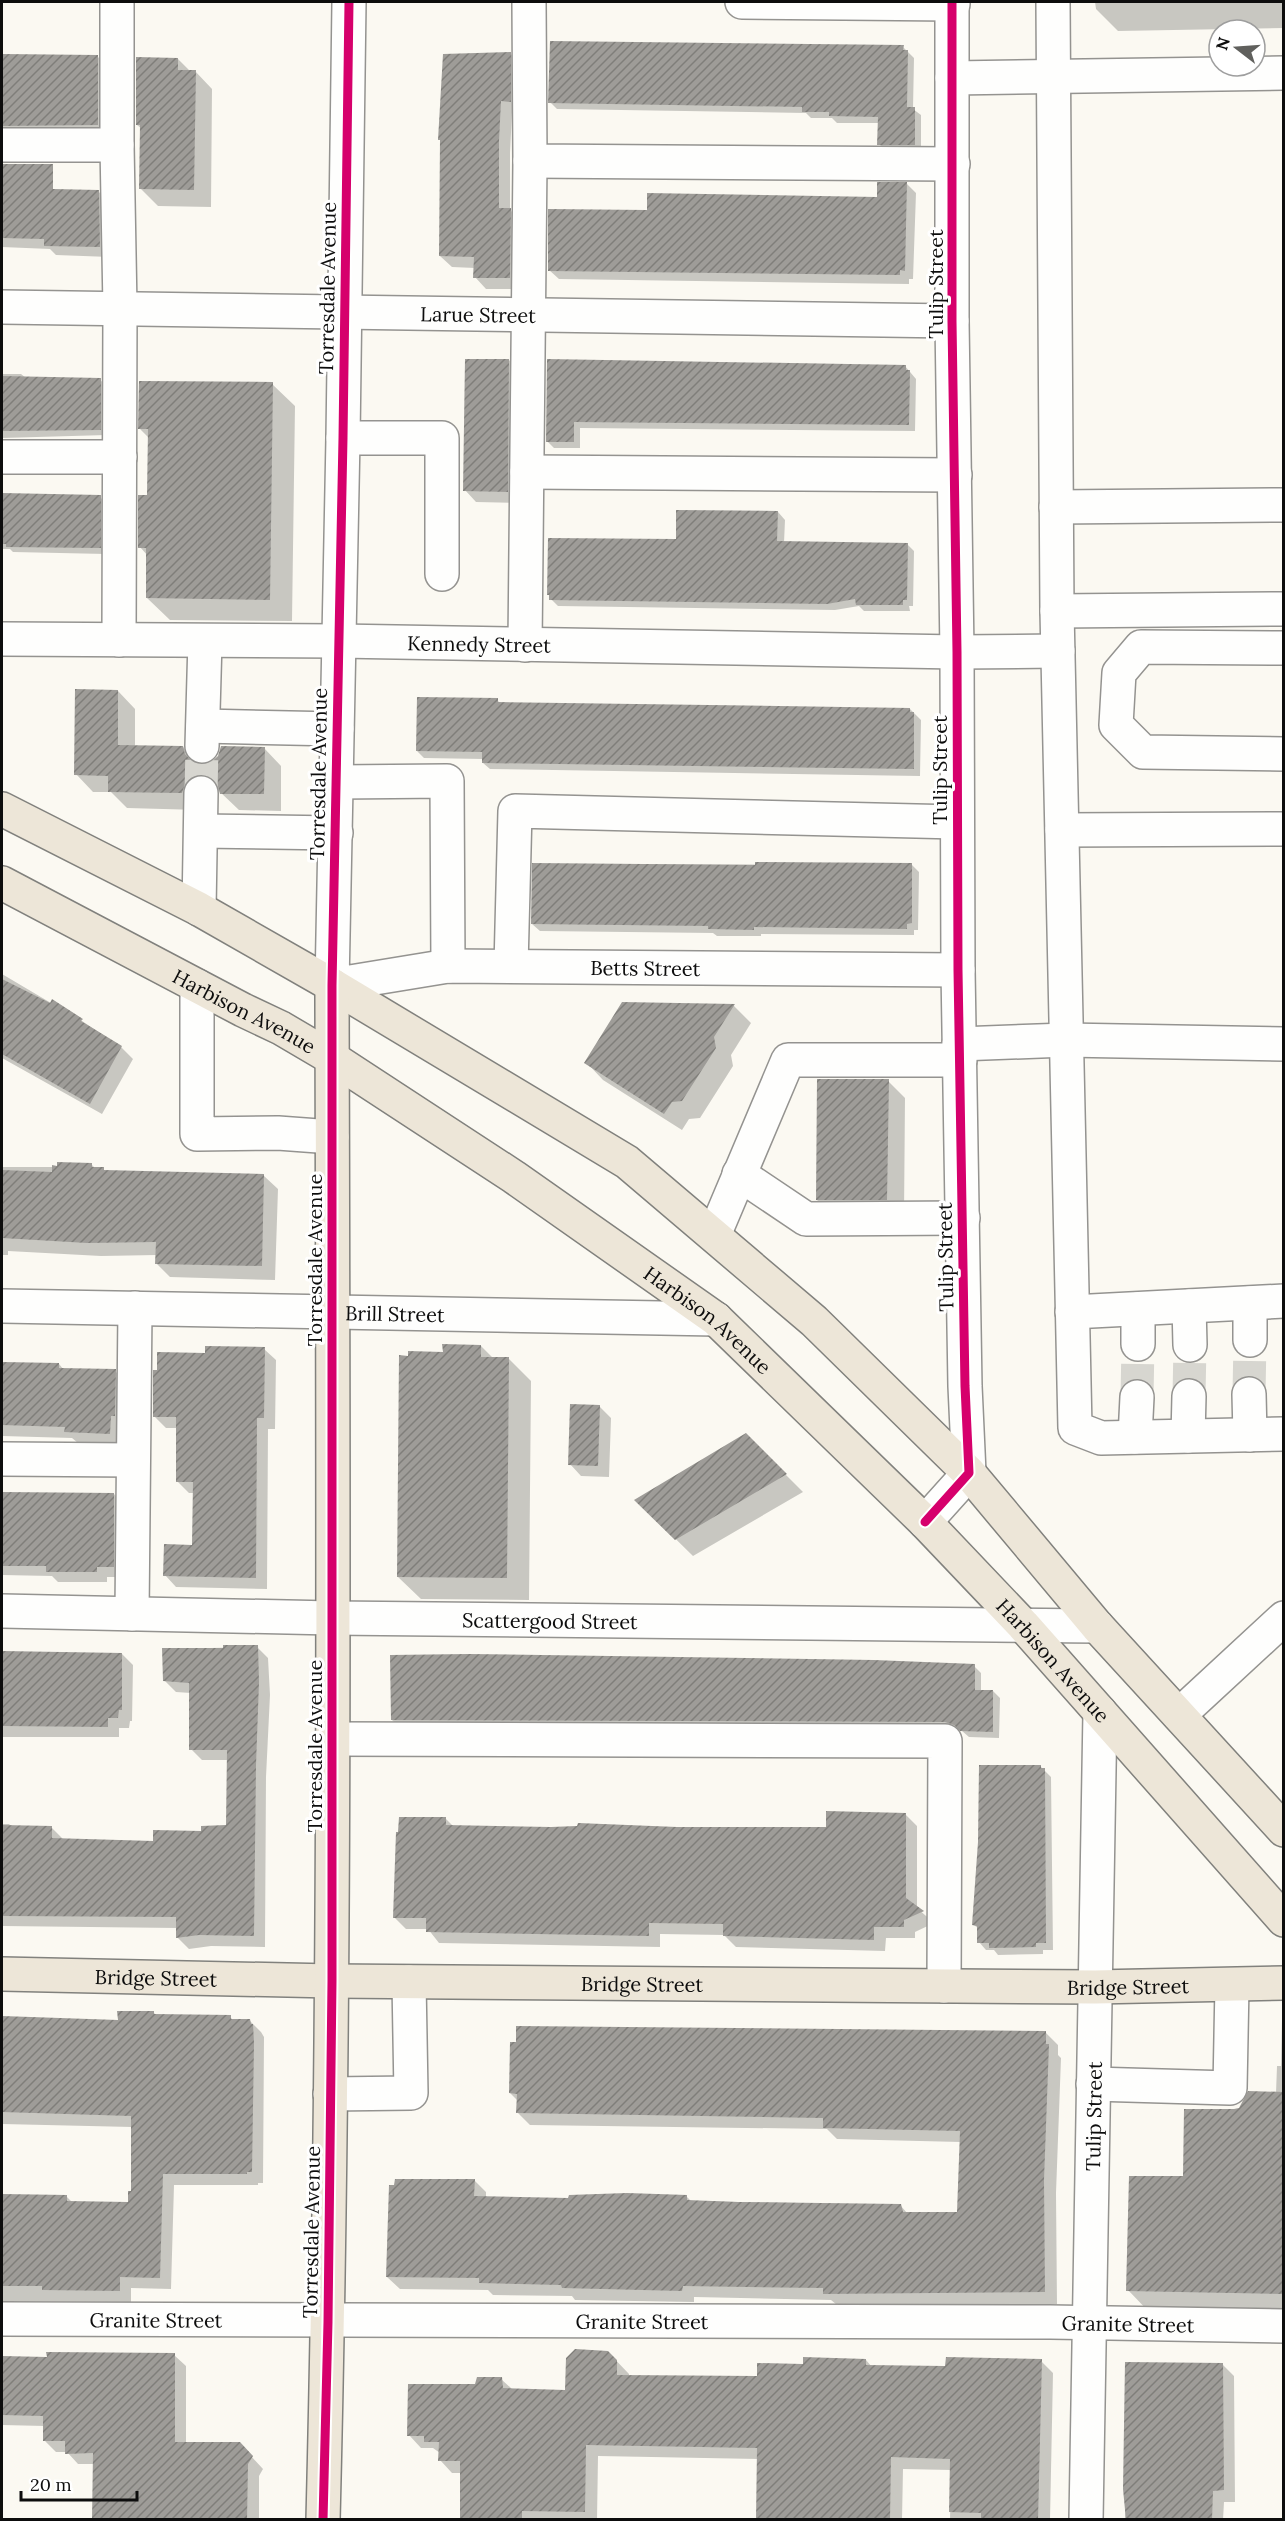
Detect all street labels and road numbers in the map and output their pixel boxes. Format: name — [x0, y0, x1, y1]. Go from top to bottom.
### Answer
street label: Torresdale Avenue — [313, 201, 341, 374]
street label: Tulip Street — [923, 229, 948, 339]
street label: Larue Street — [420, 301, 536, 327]
street label: Kennedy Street — [407, 630, 551, 657]
street label: Torresdale Avenue — [304, 687, 332, 860]
street label: Tulip Street — [927, 715, 952, 825]
street label: Betts Street — [590, 955, 701, 980]
street label: Harbison Avenue — [169, 963, 321, 1058]
street label: Torresdale Avenue — [302, 1174, 327, 1346]
street label: Tulip Street — [932, 1202, 958, 1312]
street label: Harbison Avenue — [639, 1260, 777, 1379]
street label: Brill Street — [345, 1300, 445, 1327]
street label: Harbison Avenue — [992, 1593, 1116, 1727]
street label: Scattergood Street — [462, 1607, 638, 1634]
street label: Torresdale Avenue — [302, 1660, 327, 1832]
street label: Bridge Street — [95, 1963, 218, 1991]
street label: Bridge Street — [581, 1970, 703, 1996]
street label: Bridge Street — [1067, 1973, 1190, 2000]
street label: Tulip Street — [1080, 2061, 1106, 2171]
street label: Torresdale Avenue — [297, 2145, 325, 2318]
street label: Granite Street — [90, 2307, 223, 2332]
street label: Granite Street — [576, 2308, 709, 2334]
street label: Granite Street — [1061, 2310, 1195, 2337]

